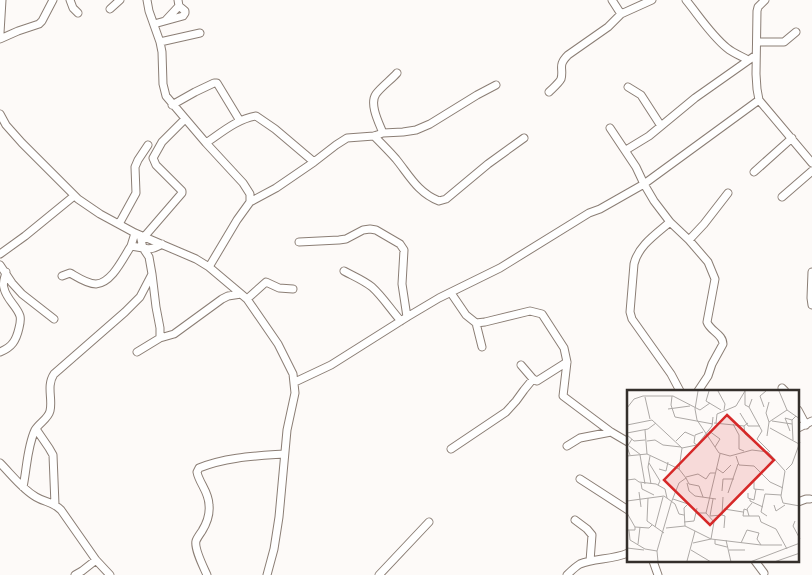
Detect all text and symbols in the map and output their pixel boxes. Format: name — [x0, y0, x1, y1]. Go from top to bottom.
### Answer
inset map — [627, 390, 800, 562]

